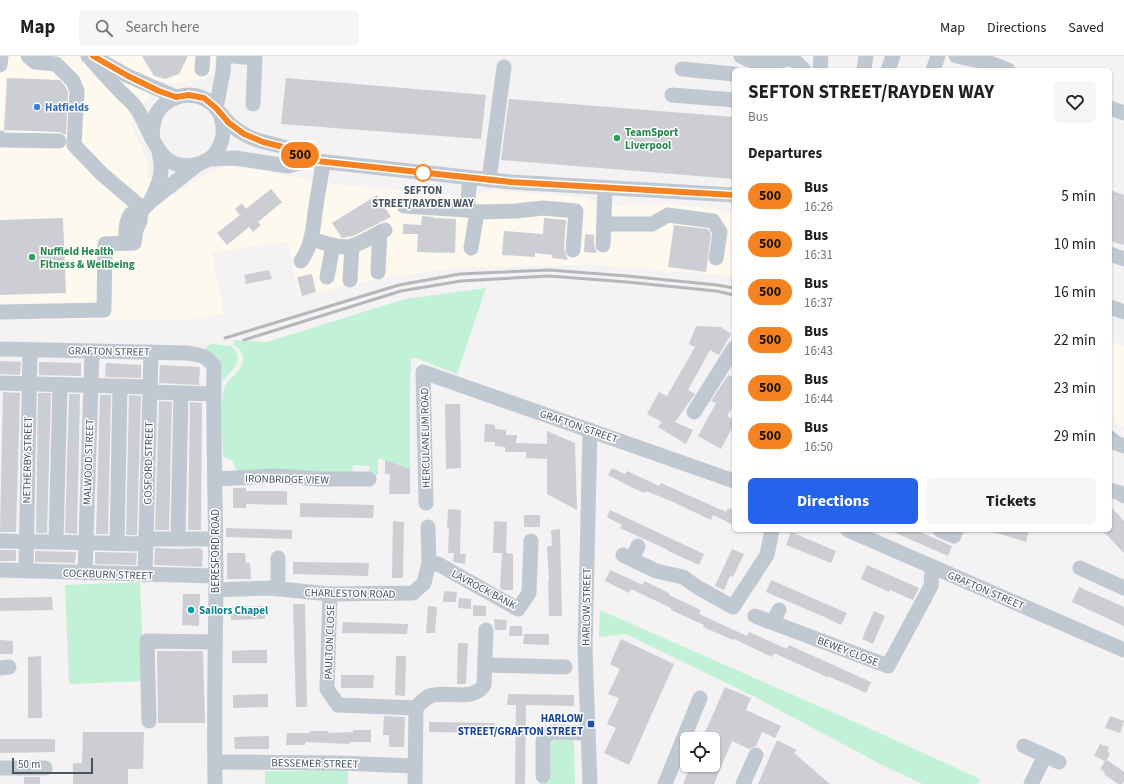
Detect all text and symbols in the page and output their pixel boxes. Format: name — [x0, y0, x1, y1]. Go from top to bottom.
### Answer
search box — [79, 10, 359, 46]
text: Map — [20, 14, 55, 41]
icon: search — [93, 17, 115, 39]
text: Search here — [125, 17, 199, 38]
text: Map — [940, 18, 965, 38]
text: Directions — [987, 18, 1046, 38]
text: Saved — [1068, 18, 1104, 38]
text: SEFTON STREET/RAYDEN WAY — [748, 79, 994, 106]
button: heart — [1054, 81, 1096, 123]
place label: Hatfields — [45, 100, 89, 115]
marker: Hatfields — [32, 102, 42, 112]
text: Bus — [748, 108, 768, 126]
place label: TeamSport Liverpool — [625, 125, 679, 153]
marker: TeamSport Liverpool — [612, 133, 622, 143]
line badge: 500 — [277, 142, 323, 168]
text: Departures — [748, 143, 822, 164]
text: 500 — [289, 145, 311, 165]
marker: SEFTON STREET/RAYDEN WAY — [414, 164, 432, 182]
text: Bus — [804, 177, 828, 198]
place label: SEFTON STREET/RAYDEN WAY — [372, 183, 474, 211]
text: 500 — [759, 186, 781, 206]
text: 5 min — [1061, 186, 1096, 207]
text: 16:26 — [804, 198, 833, 216]
text: Bus — [804, 225, 828, 246]
text: 500 — [759, 234, 781, 254]
text: 10 min — [1054, 234, 1096, 255]
place label: Nuffield Health Fitness & Wellbeing — [40, 244, 135, 272]
text: 16:31 — [804, 246, 833, 264]
marker: Nuffield Health Fitness & Wellbeing — [27, 252, 37, 262]
text: Bus — [804, 273, 828, 294]
text: 500 — [759, 282, 781, 302]
text: 16 min — [1054, 282, 1096, 303]
text: 16:37 — [804, 294, 833, 312]
text: Bus — [804, 321, 828, 342]
text: 500 — [759, 330, 781, 350]
text: 22 min — [1054, 330, 1096, 351]
text: 16:43 — [804, 342, 833, 360]
street label: GRAFTON STREET — [68, 343, 150, 360]
text: Bus — [804, 369, 828, 390]
text: 500 — [759, 378, 781, 398]
text: 23 min — [1054, 378, 1096, 399]
street label: HERCULANEUM ROAD — [417, 388, 434, 488]
text: 16:44 — [804, 390, 833, 408]
street label: GRAFTON STREET — [538, 406, 620, 447]
street label: NETHERBY STREET — [19, 416, 36, 504]
text: Bus — [804, 417, 828, 438]
street label: MALWOOD STREET — [80, 419, 98, 505]
street label: GOSFORD STREET — [140, 421, 157, 505]
text: 500 — [759, 426, 781, 446]
text: 29 min — [1054, 426, 1096, 447]
text: 16:50 — [804, 438, 833, 456]
street label: IRONBRIDGE VIEW — [245, 471, 329, 488]
button: Directions — [748, 478, 918, 524]
button: Tickets — [926, 478, 1096, 524]
street label: BERESFORD ROAD — [208, 509, 223, 593]
street label: COCKBURN STREET — [63, 565, 153, 584]
street label: LAVROCK BANK — [449, 566, 519, 613]
street label: HARLOW STREET — [578, 568, 595, 646]
street label: GRAFTON STREET — [945, 568, 1027, 613]
street label: CHARLESTON ROAD — [304, 585, 396, 602]
place label: Sailors Chapel — [199, 603, 269, 618]
street label: PAULTON CLOSE — [321, 604, 338, 680]
marker: Sailors Chapel — [186, 605, 196, 615]
street label: BEWEY CLOSE — [815, 633, 881, 670]
place label: HARLOW STREET/GRAFTON STREET — [458, 711, 583, 739]
marker: HARLOW STREET/GRAFTON STREET — [586, 719, 596, 729]
map controls — [680, 732, 720, 772]
button: locate — [680, 732, 720, 772]
street label: BESSEMER STREET — [271, 755, 359, 772]
scale bar — [12, 756, 93, 775]
text: 50 m — [18, 757, 40, 772]

